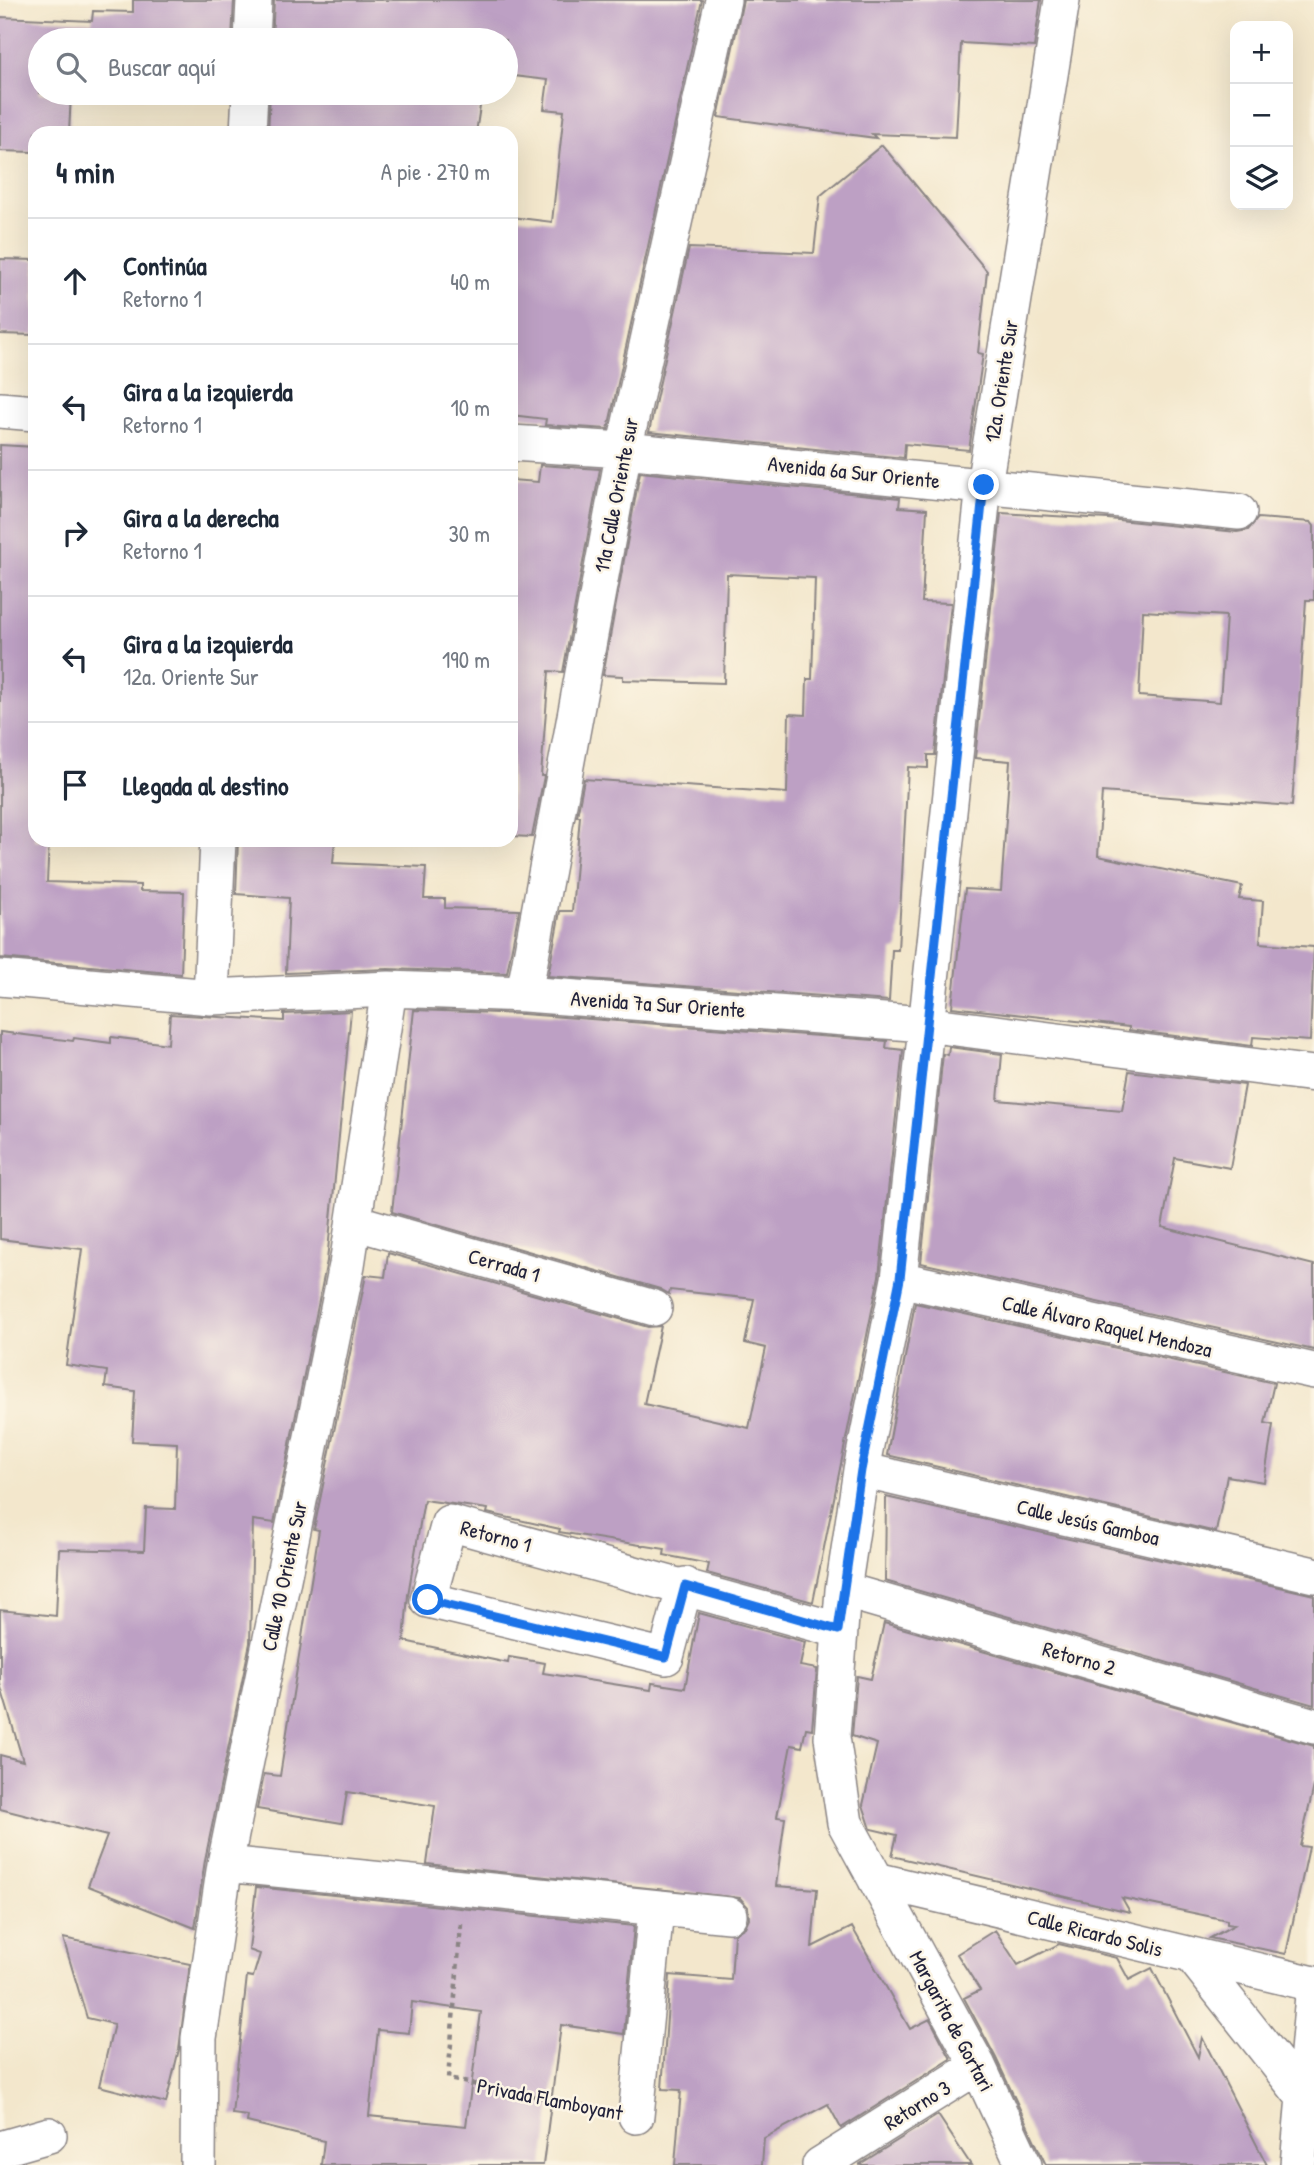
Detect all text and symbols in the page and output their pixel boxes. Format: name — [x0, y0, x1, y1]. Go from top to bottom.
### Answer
map controls — [1230, 21, 1293, 210]
button: + — [1230, 21, 1293, 84]
search box — [28, 28, 518, 105]
icon: search — [52, 48, 90, 86]
text: Buscar aquí — [108, 49, 216, 84]
button: − — [1230, 84, 1293, 147]
button: layers — [1230, 147, 1293, 210]
text: 4 min — [56, 152, 115, 192]
text: A pie · 270 m — [381, 156, 490, 187]
text: Continúa — [123, 248, 207, 283]
icon: ahead — [56, 262, 94, 300]
text: 40 m — [450, 266, 490, 297]
text: Retorno 1 — [123, 283, 202, 314]
street label: 12a. Oriente Sur — [977, 318, 1025, 444]
text: Gira a la izquierda — [123, 374, 293, 409]
icon: left — [56, 388, 94, 426]
text: 10 m — [450, 392, 490, 423]
text: Retorno 1 — [123, 409, 202, 440]
street label: 11a Calle Oriente sur — [587, 415, 645, 575]
street label: Avenida 6a Sur Oriente — [767, 449, 941, 495]
route end — [968, 469, 999, 500]
text: Gira a la derecha — [123, 500, 279, 535]
icon: right — [56, 514, 94, 552]
text: 30 m — [448, 518, 490, 549]
text: Retorno 1 — [123, 535, 202, 566]
text: Gira a la izquierda — [123, 626, 293, 661]
icon: left — [56, 640, 94, 678]
text: 190 m — [442, 644, 490, 675]
text: 12a. Oriente Sur — [123, 661, 259, 692]
icon: arrive — [56, 766, 94, 804]
text: Llegada al destino — [123, 768, 289, 803]
street label: Avenida 7a Sur Oriente — [570, 983, 746, 1025]
street label: Cerrada 1 — [465, 1241, 543, 1289]
street label: Calle Álvaro Raquel Mendoza — [999, 1288, 1215, 1364]
street label: Calle Jesús Gamboa — [1014, 1492, 1162, 1552]
street label: Calle 10 Oriente Sur — [254, 1498, 314, 1654]
street label: Retorno 1 — [457, 1513, 535, 1559]
route start — [412, 1584, 443, 1615]
street label: Retorno 2 — [1039, 1634, 1119, 1682]
street label: Calle Ricardo Solis — [1024, 1902, 1166, 1964]
street label: Margarita de Gortari — [903, 1945, 1001, 2097]
street label: Privada Flamboyant — [475, 2071, 626, 2127]
street label: Retorno 3 — [878, 2073, 956, 2137]

